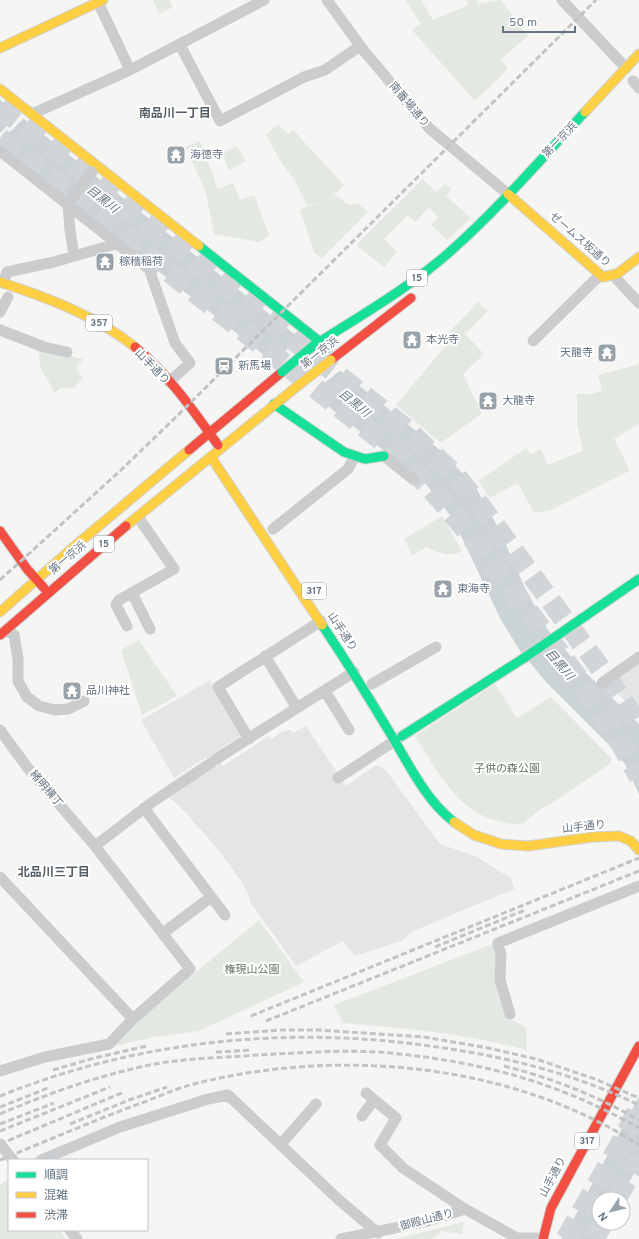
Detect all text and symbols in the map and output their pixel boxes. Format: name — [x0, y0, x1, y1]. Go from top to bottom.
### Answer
scale bar — [503, 8, 575, 34]
text: 50 m — [509, 15, 537, 31]
street label: 南番場通り — [386, 79, 432, 131]
district label: 南品川一丁目 — [139, 106, 211, 122]
street label: 第一京浜 — [540, 119, 580, 161]
temple icon: 海徳寺 — [165, 144, 187, 166]
place label: 海徳寺 — [190, 148, 223, 162]
water label: 目黒川 — [83, 183, 123, 219]
street label: ゼームス坂通り — [546, 210, 614, 270]
temple icon: 稼穡稲荷 — [94, 251, 116, 273]
place label: 稼穡稲荷 — [119, 255, 163, 269]
road number: 15 — [407, 270, 427, 286]
road number: 357 — [86, 315, 112, 331]
temple icon: 本光寺 — [401, 329, 423, 351]
place label: 本光寺 — [426, 333, 459, 347]
street label: 第一京浜 — [298, 334, 342, 372]
temple icon: 天龍寺 — [596, 342, 618, 364]
street label: 山手通り — [132, 346, 172, 388]
place label: 天龍寺 — [560, 346, 593, 360]
station icon: 新馬場 — [213, 355, 235, 377]
place label: 新馬場 — [238, 359, 271, 373]
water label: 目黒川 — [335, 386, 375, 423]
temple icon: 大龍寺 — [477, 390, 499, 412]
place label: 大龍寺 — [502, 394, 535, 408]
road number: 15 — [94, 536, 114, 552]
street label: 第一京浜 — [47, 538, 89, 578]
temple icon: 東海寺 — [432, 578, 454, 600]
place label: 東海寺 — [457, 582, 490, 596]
road number: 317 — [302, 583, 326, 599]
street label: 山手通り — [324, 610, 360, 654]
water label: 目黒川 — [541, 646, 578, 685]
temple icon: 品川神社 — [61, 680, 83, 702]
place label: 品川神社 — [86, 684, 130, 698]
park label: 子供の森公園 — [474, 762, 540, 776]
street label: 緒明横丁 — [26, 768, 66, 810]
street label: 山手通り — [561, 818, 607, 836]
district label: 北品川三丁目 — [18, 865, 90, 881]
park label: 権現山公園 — [225, 963, 280, 977]
road number: 317 — [575, 1133, 599, 1149]
street label: 山手通り — [536, 1154, 570, 1200]
legend — [8, 1159, 148, 1231]
text: 順調 — [44, 1168, 68, 1184]
text: 混雑 — [44, 1188, 68, 1204]
north arrow — [591, 1191, 631, 1231]
street label: 御殿山通り — [398, 1206, 455, 1234]
text: 渋滞 — [44, 1208, 68, 1224]
text: N — [596, 1209, 612, 1223]

